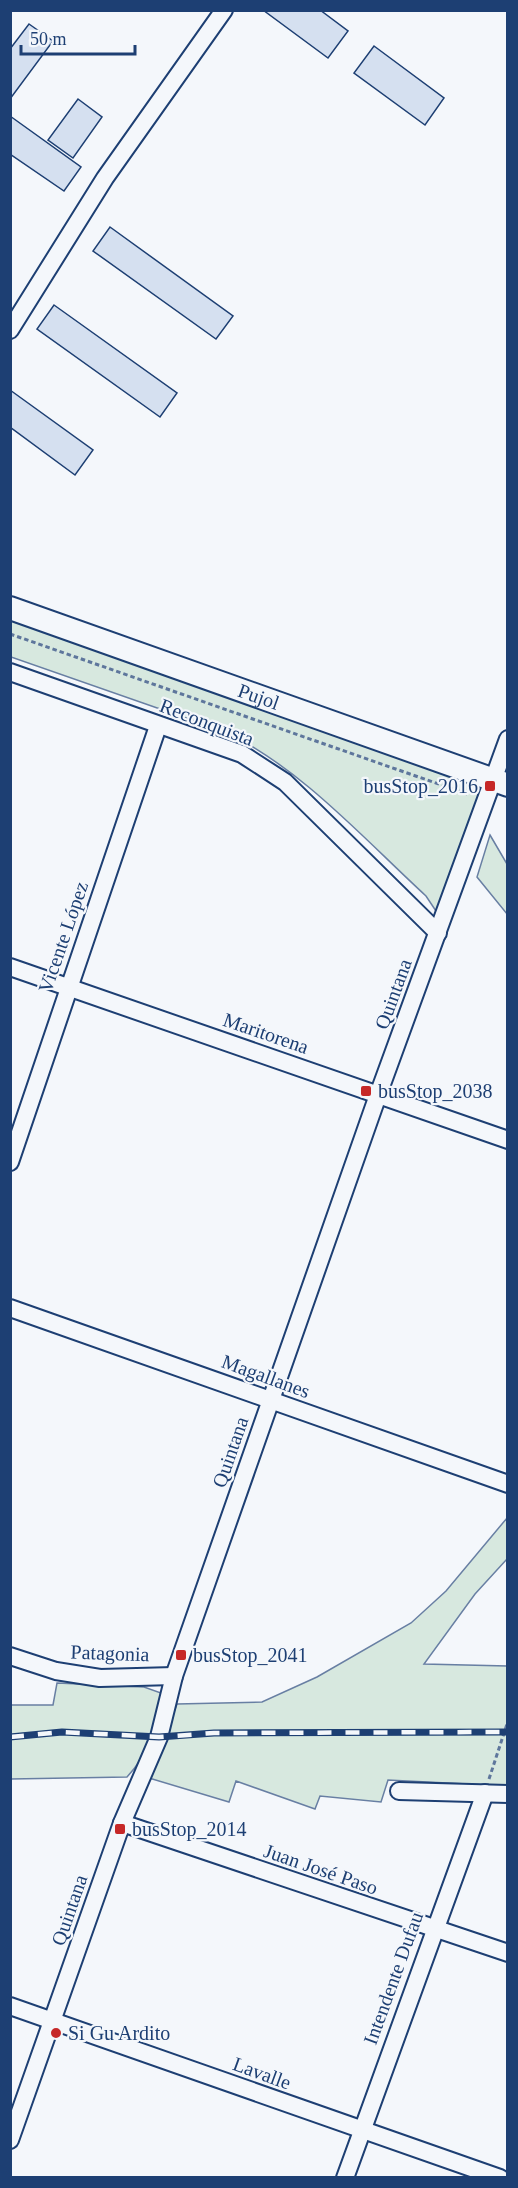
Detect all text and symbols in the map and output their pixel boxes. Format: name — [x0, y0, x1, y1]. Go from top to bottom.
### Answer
scale bar — [21, 18, 135, 56]
text: 50 m — [30, 29, 67, 49]
street label: Pujol — [235, 679, 283, 714]
street label: Reconquista — [157, 694, 257, 751]
place label: busStop_2016 — [364, 775, 478, 798]
marker: busStop_2016 — [483, 779, 497, 793]
street label: Vicente López — [34, 878, 93, 996]
street label: Quintana — [370, 956, 416, 1032]
street label: Maritorena — [220, 1008, 312, 1058]
place label: busStop_2038 — [378, 1080, 492, 1103]
marker: busStop_2038 — [359, 1084, 373, 1098]
street label: Magallanes — [219, 1350, 313, 1403]
street label: Quintana — [208, 1414, 252, 1490]
street label: Patagonia — [70, 1641, 150, 1666]
place label: busStop_2041 — [193, 1644, 307, 1667]
marker: busStop_2041 — [174, 1648, 188, 1662]
place label: busStop_2014 — [132, 1818, 246, 1841]
marker: busStop_2014 — [113, 1822, 127, 1836]
street label: Juan José Paso — [261, 1839, 381, 1899]
street label: Quintana — [47, 1872, 91, 1948]
street label: Intendente Dufau — [359, 1909, 427, 2047]
place label: Si Gu Ardito — [68, 2022, 170, 2044]
marker: Si Gu Ardito — [49, 2026, 63, 2040]
street label: Lavalle — [230, 2052, 294, 2094]

